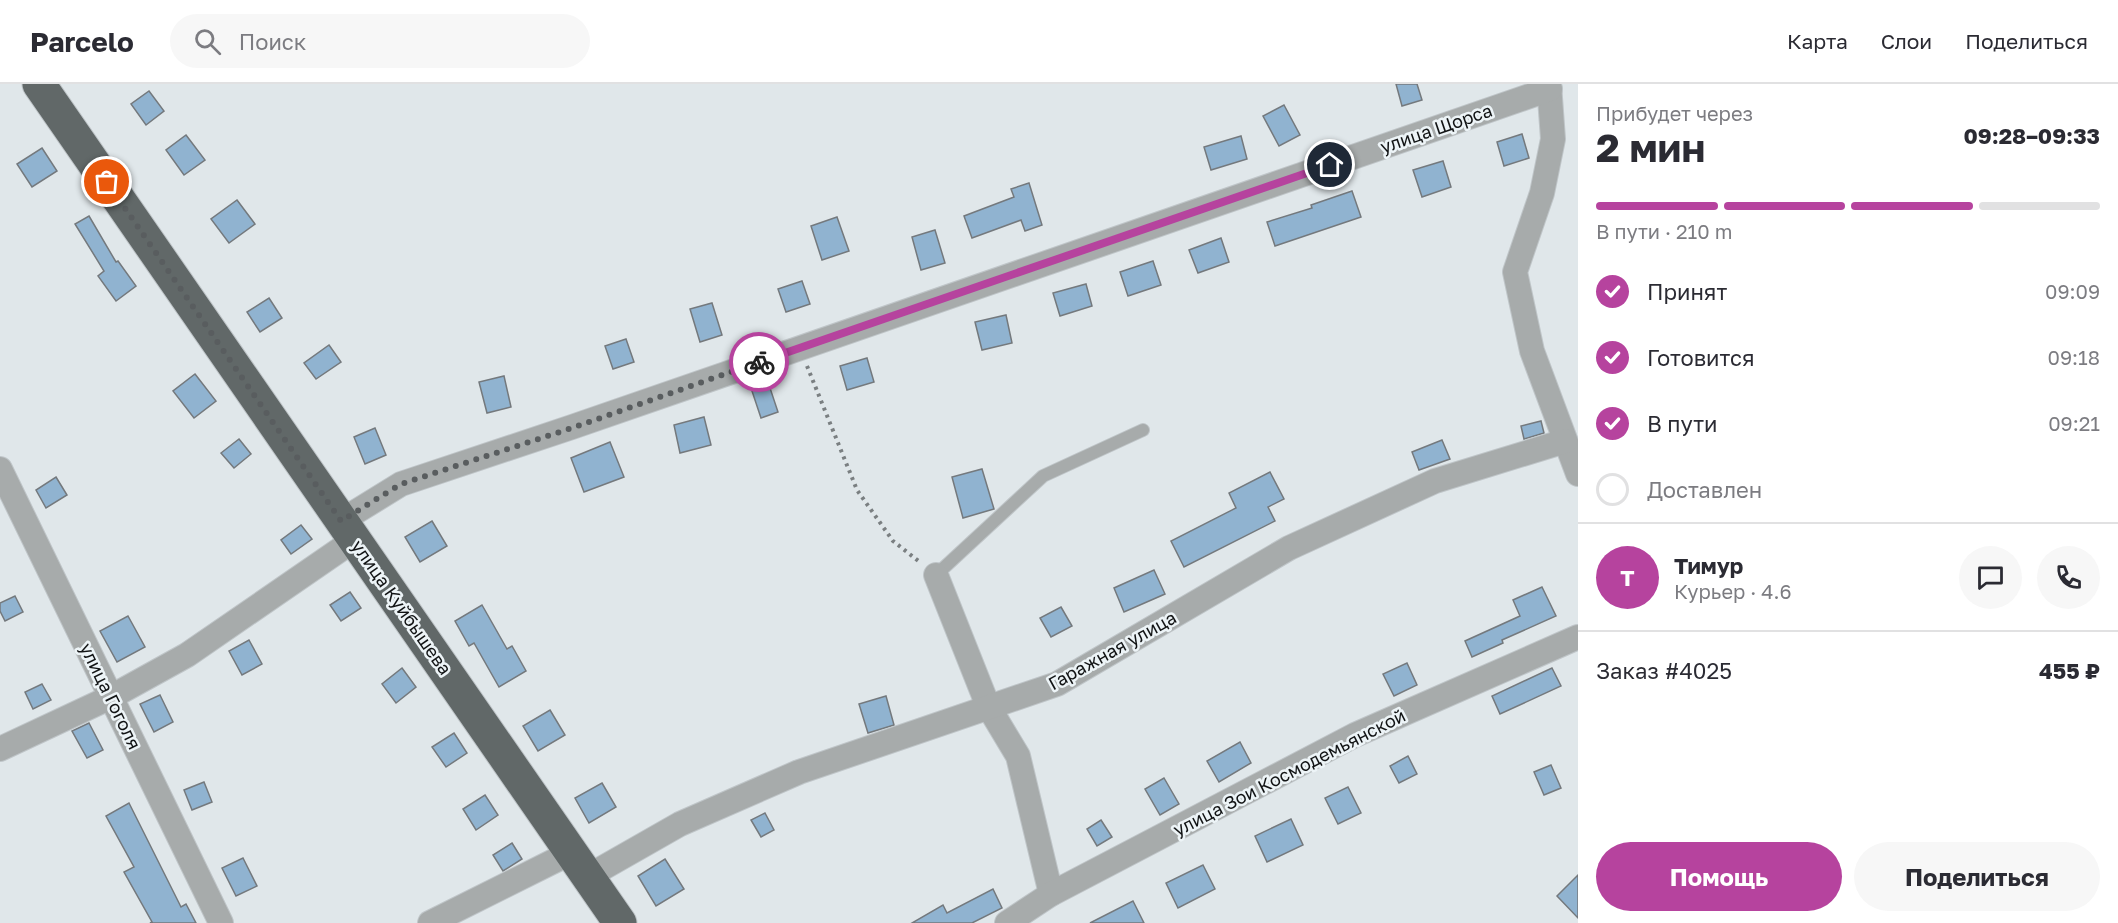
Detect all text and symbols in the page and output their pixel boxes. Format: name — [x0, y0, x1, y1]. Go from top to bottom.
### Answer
search box — [170, 14, 590, 68]
text: Parcelo — [30, 25, 134, 58]
icon: search — [191, 25, 224, 58]
text: Поиск — [239, 28, 307, 55]
text: Карта — [1787, 28, 1848, 54]
text: Слои — [1881, 28, 1932, 54]
text: Поделиться — [1965, 28, 2088, 54]
street label: улица Щорса — [1377, 99, 1495, 157]
text: Прибудет через — [1596, 101, 1753, 125]
text: 09:28–09:33 — [1963, 122, 2100, 149]
text: 2 мин — [1596, 124, 1705, 171]
pin — [1304, 139, 1355, 190]
icon: home — [1313, 148, 1346, 181]
pin — [81, 156, 132, 207]
icon: bag — [90, 165, 123, 198]
text: В пути · 210 m — [1596, 219, 1732, 243]
icon: check — [1596, 275, 1629, 308]
text: Принят — [1647, 278, 1727, 305]
text: 09:09 — [2045, 279, 2100, 303]
courier — [729, 332, 789, 392]
icon: check — [1596, 341, 1629, 374]
text: Готовится — [1647, 344, 1755, 371]
text: 09:18 — [2048, 345, 2100, 369]
icon: bike — [743, 346, 776, 379]
icon: check — [1596, 407, 1629, 440]
text: В пути — [1647, 410, 1717, 437]
text: 09:21 — [2048, 411, 2100, 435]
text: Доставлен — [1647, 476, 1762, 503]
street label: улица Куйбышева — [347, 535, 457, 679]
button: chat — [1959, 546, 2022, 609]
button: phone — [2037, 546, 2100, 609]
text: Тимур — [1674, 552, 1743, 579]
text: Т — [1620, 564, 1635, 591]
text: Курьер · 4.6 — [1674, 579, 1792, 603]
street label: Гаражная улица — [1044, 606, 1180, 694]
street label: улица Гоголя — [76, 639, 146, 753]
text: Заказ #4025 — [1596, 657, 1732, 684]
text: 455 ₽ — [2039, 657, 2100, 684]
street label: улица Зои Космодемьянской — [1169, 704, 1409, 840]
button: Помощь — [1596, 842, 1842, 911]
button: Поделиться — [1854, 842, 2100, 911]

